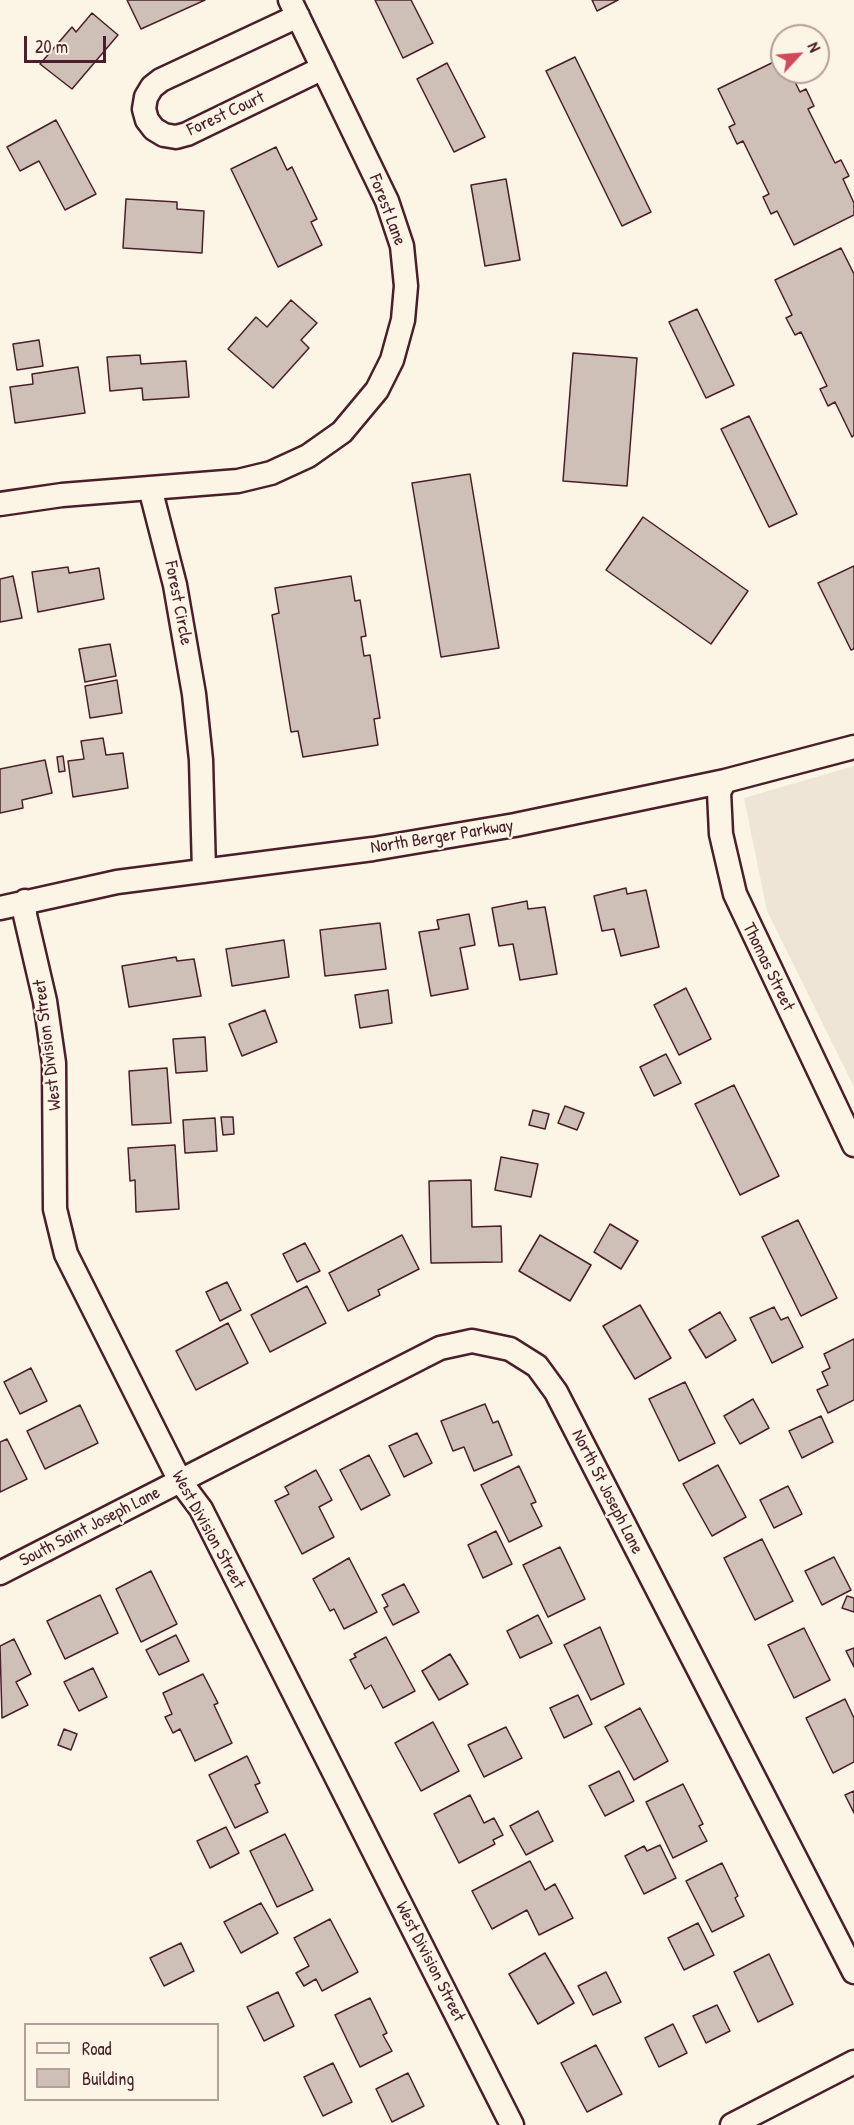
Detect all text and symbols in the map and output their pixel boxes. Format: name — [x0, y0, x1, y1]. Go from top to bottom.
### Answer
scale bar — [27, 24, 110, 62]
north arrow — [770, 24, 830, 84]
text: 20 m — [35, 34, 68, 59]
text: N — [803, 38, 826, 56]
street label: Forest Court — [184, 87, 268, 141]
street label: Forest Lane — [364, 171, 410, 249]
street label: Forest Circle — [159, 559, 197, 647]
street label: North Berger Parkway — [369, 815, 515, 859]
street label: Thomas Street — [737, 919, 799, 1015]
street label: West Division Street — [29, 978, 67, 1112]
street label: North St Joseph Lane — [566, 1426, 648, 1558]
street label: West Division Street — [167, 1467, 249, 1593]
street label: South Saint Joseph Lane — [16, 1482, 164, 1572]
street label: West Division Street — [390, 1898, 470, 2026]
legend — [24, 2023, 219, 2101]
text: Road — [82, 2036, 112, 2061]
text: Building — [82, 2066, 134, 2091]

